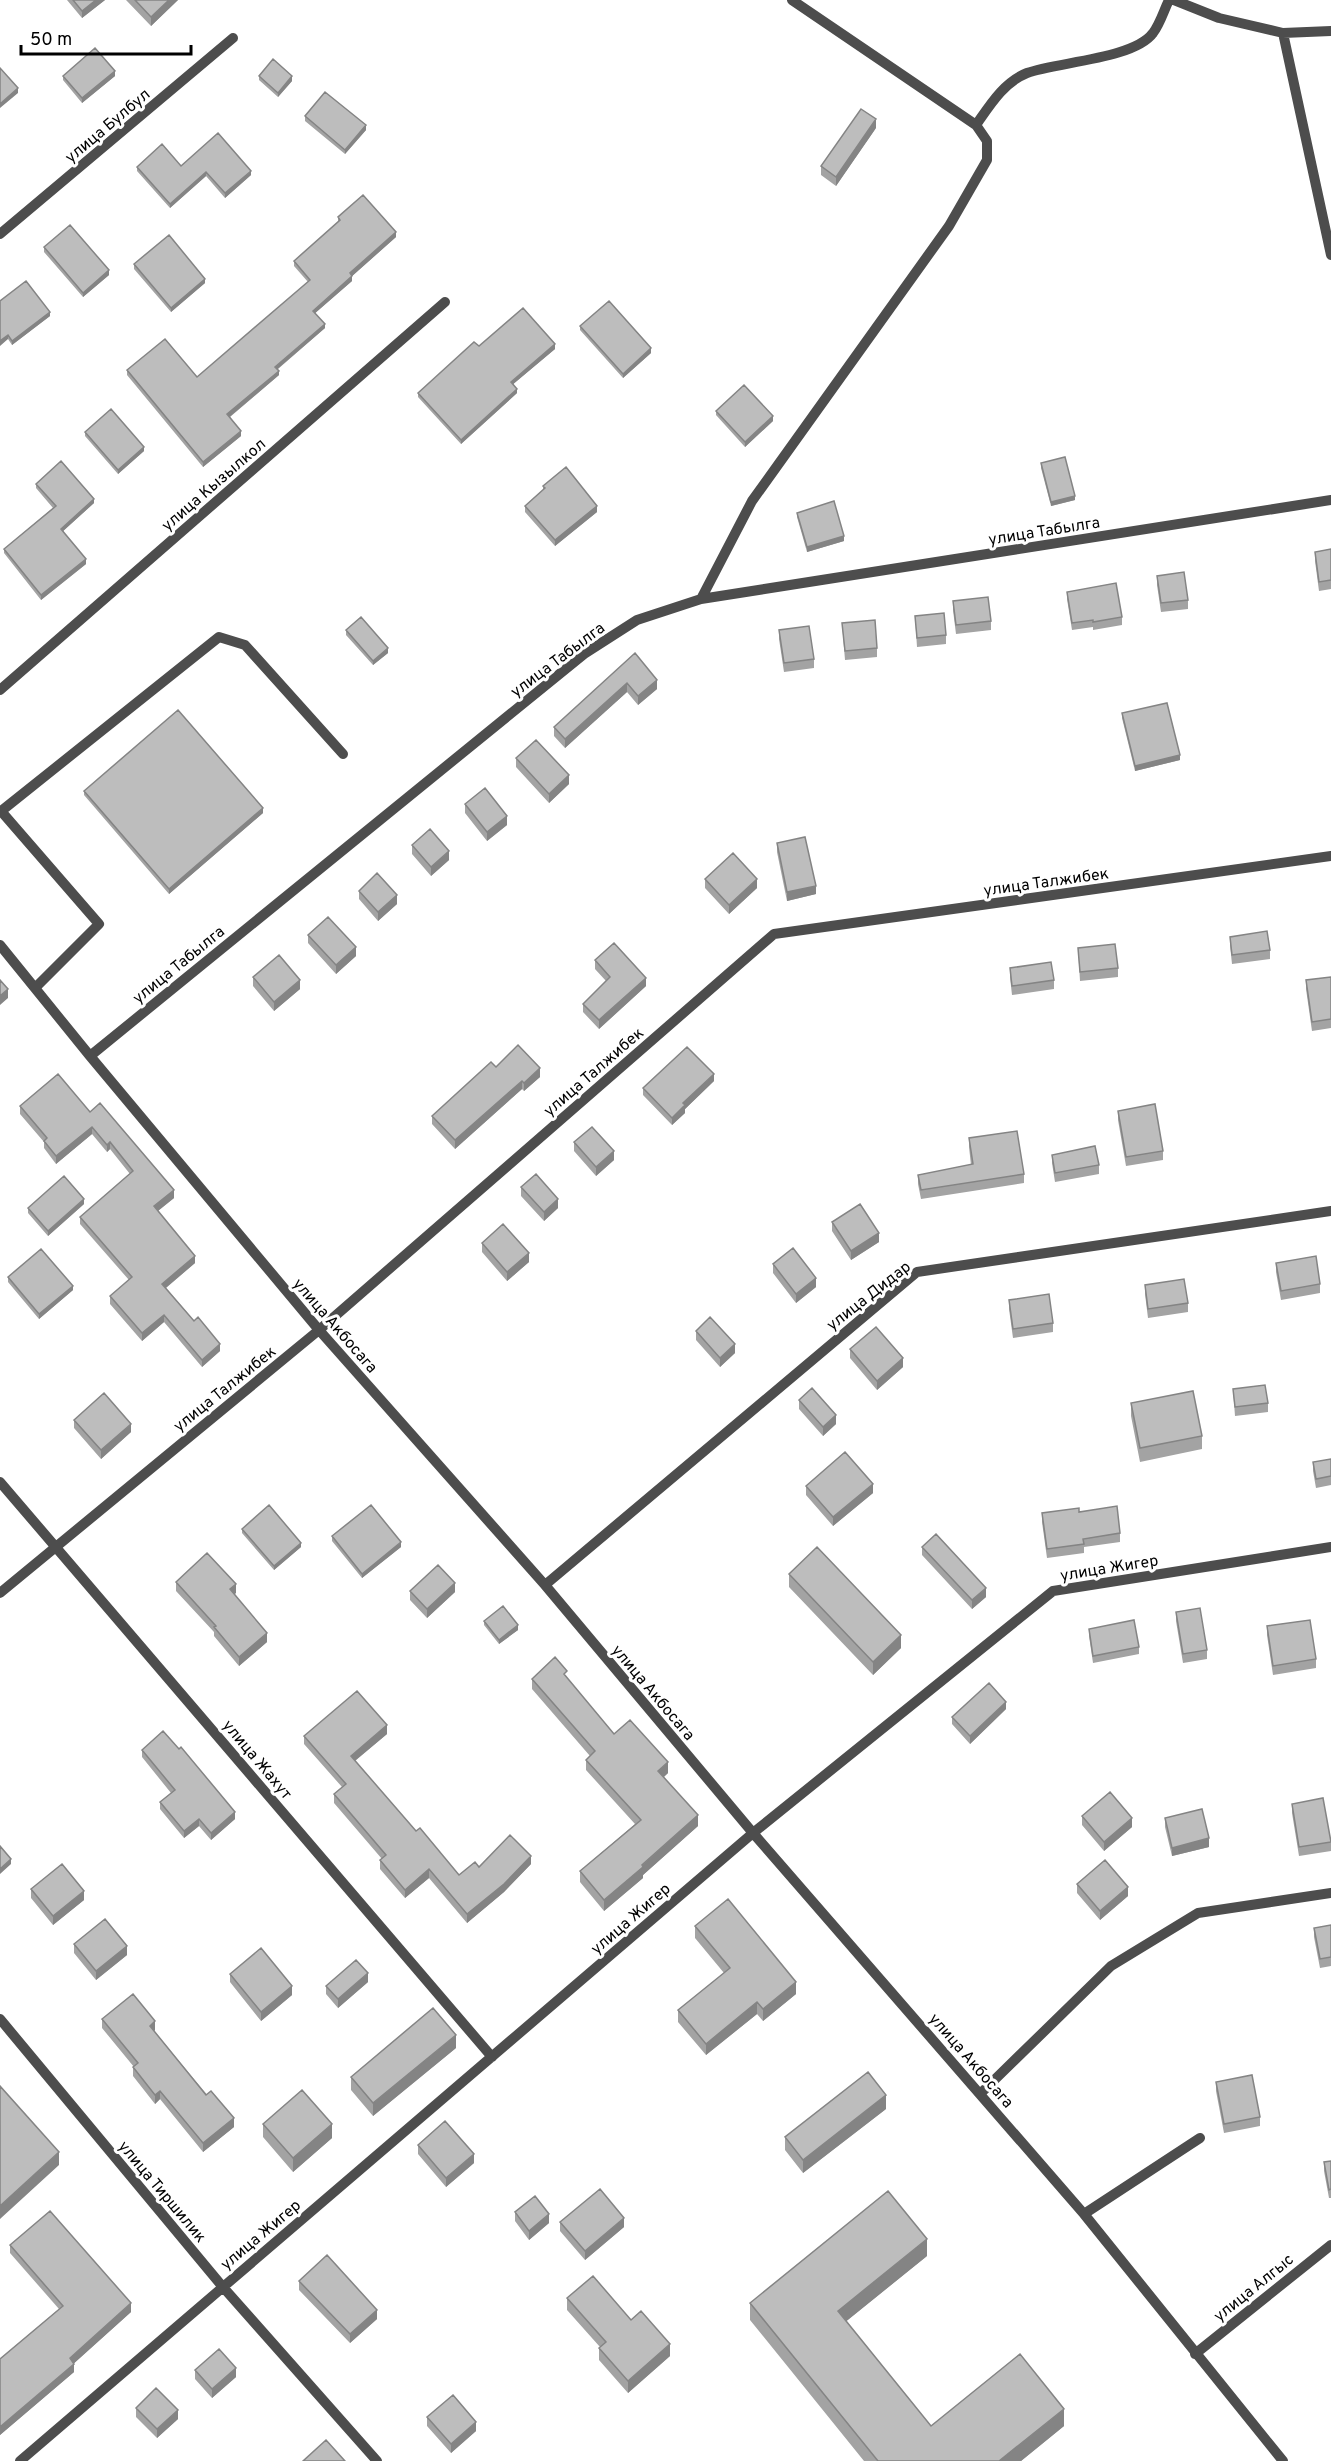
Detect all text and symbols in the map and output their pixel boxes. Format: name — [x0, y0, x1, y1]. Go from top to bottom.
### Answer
scale bar — [21, 18, 190, 56]
text: 50 m — [30, 29, 72, 52]
street label: улица Булбул — [62, 85, 155, 168]
street label: улица Кызылкол — [158, 435, 271, 536]
street label: улица Табылга — [987, 513, 1102, 551]
street label: улица Табылга — [507, 619, 609, 703]
street label: улица Талжибек — [982, 864, 1110, 902]
street label: улица Табылга — [129, 922, 229, 1009]
street label: улица Талжибек — [540, 1024, 648, 1121]
street label: улица Дидар — [823, 1257, 915, 1336]
street label: улица Акбосага — [288, 1275, 381, 1378]
street label: улица Талжибек — [170, 1342, 281, 1437]
street label: улица Жигер — [1059, 1551, 1160, 1587]
street label: улица Акбосага — [606, 1641, 698, 1745]
street label: улица Жахут — [217, 1716, 296, 1804]
street label: улица Жигер — [587, 1879, 675, 1960]
street label: улица Акбосага — [924, 2010, 1017, 2113]
street label: улица Тиршилик — [113, 2137, 210, 2247]
street label: улица Жигер — [217, 2196, 306, 2275]
street label: улица Алгыс — [1210, 2250, 1298, 2327]

